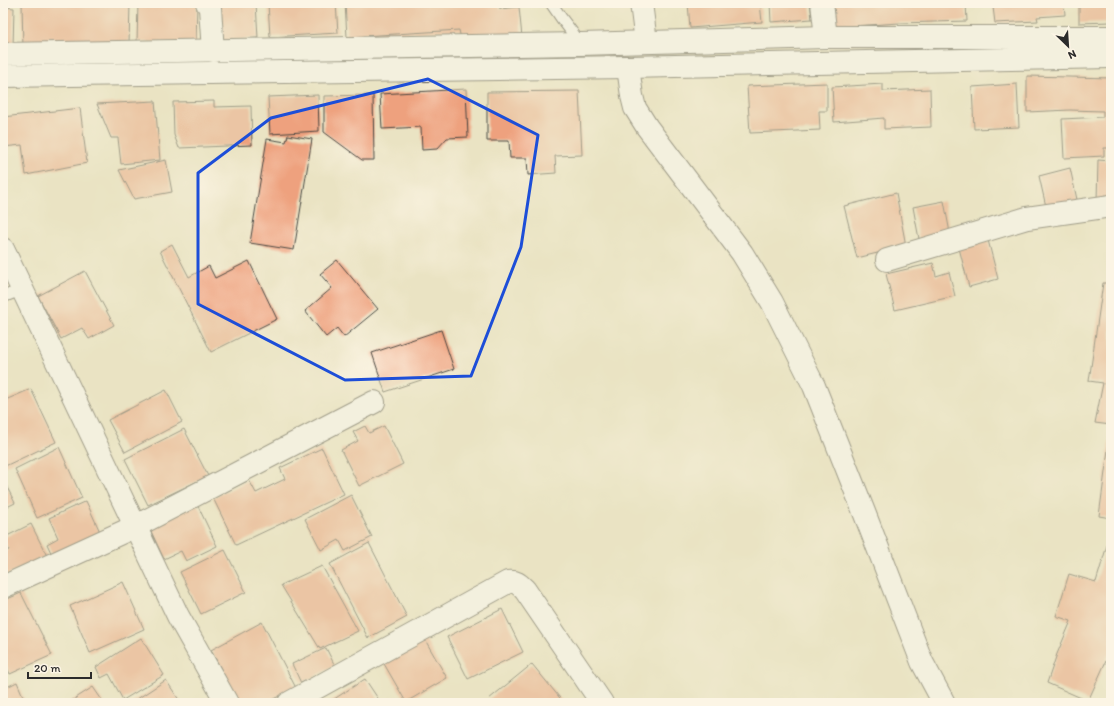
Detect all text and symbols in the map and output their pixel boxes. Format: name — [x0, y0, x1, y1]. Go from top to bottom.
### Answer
north arrow — [1048, 26, 1088, 66]
text: N — [1066, 47, 1078, 62]
scale bar — [28, 654, 91, 680]
text: 20 m — [34, 661, 61, 675]

